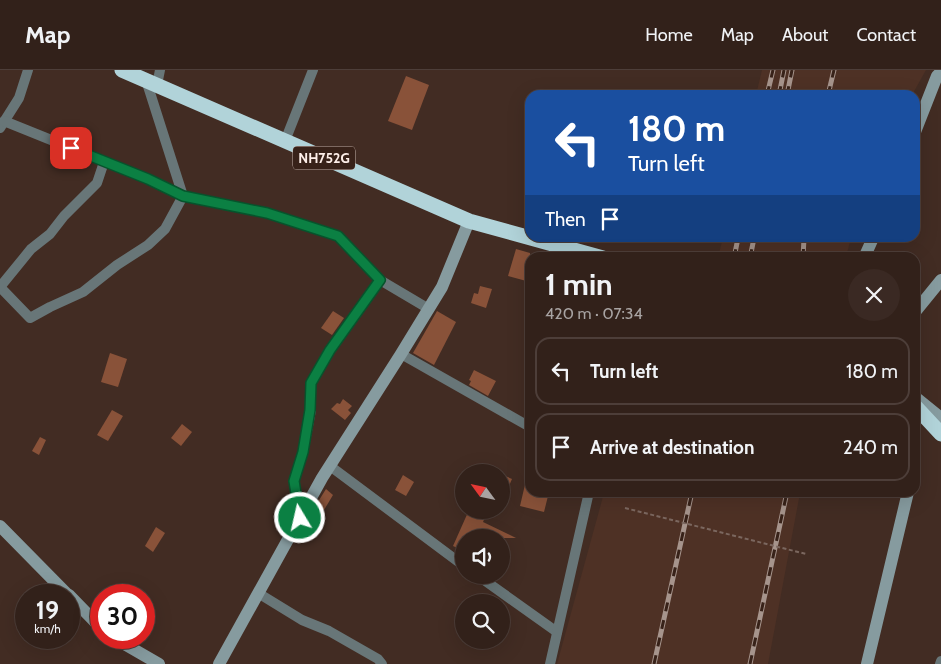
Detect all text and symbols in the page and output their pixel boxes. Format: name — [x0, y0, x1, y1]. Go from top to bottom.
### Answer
text: Map — [25, 20, 71, 49]
text: Home — [645, 24, 693, 46]
text: Map — [721, 24, 754, 46]
text: About — [782, 24, 828, 46]
text: Contact — [856, 24, 916, 46]
text: 180 m — [628, 107, 725, 150]
icon: left — [545, 110, 610, 175]
pin — [50, 127, 92, 169]
icon: arrive — [57, 134, 85, 162]
road number: NH752G — [293, 146, 355, 170]
text: Turn left — [628, 150, 705, 177]
icon: arrive — [596, 205, 624, 233]
text: Then — [545, 208, 586, 231]
text: 1 min — [545, 266, 613, 303]
button: close — [848, 269, 900, 321]
text: 420 m · 07:34 — [545, 304, 643, 323]
icon: left — [547, 357, 575, 385]
text: Turn left — [590, 360, 658, 383]
text: 180 m — [846, 360, 898, 383]
icon: arrive — [547, 433, 575, 461]
text: Arrive at destination — [590, 436, 754, 459]
text: 240 m — [843, 436, 898, 459]
north arrow — [455, 464, 510, 519]
map controls — [455, 464, 510, 649]
position arrow — [273, 491, 325, 543]
button: sound — [455, 529, 510, 584]
speed limit sign: 30 — [90, 584, 155, 649]
button: search — [455, 594, 510, 649]
text: 19 — [36, 595, 59, 625]
text: km/h — [34, 621, 61, 636]

